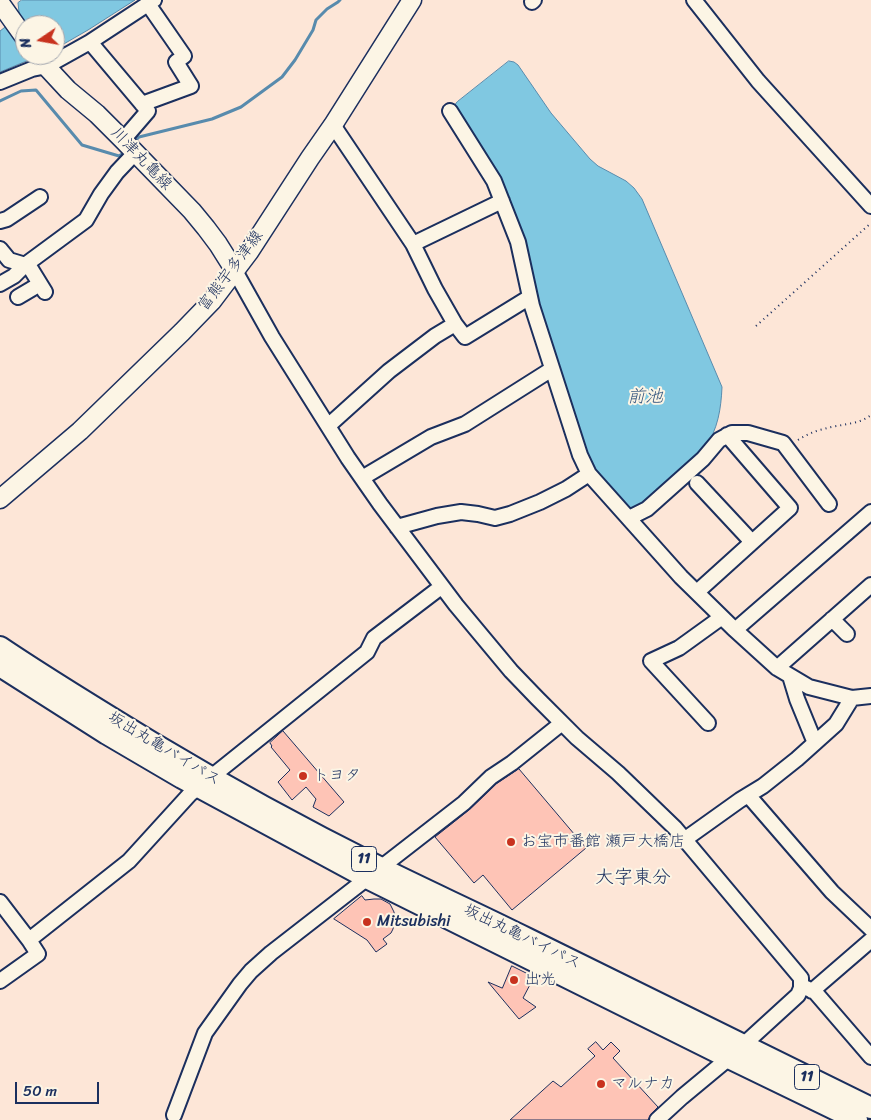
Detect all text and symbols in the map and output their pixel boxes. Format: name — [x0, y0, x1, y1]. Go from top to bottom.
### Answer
north arrow — [15, 15, 65, 65]
text: N — [13, 36, 39, 50]
street label: 川津丸亀線 — [106, 124, 176, 194]
street label: 富熊宇多津線 — [194, 227, 268, 315]
water label: 前池 — [627, 386, 663, 408]
street label: 坂出丸亀バイパス — [104, 708, 224, 790]
place label: トヨタ — [313, 766, 361, 786]
marker: トヨタ — [297, 770, 309, 782]
place label: お宝市番館 瀬戸大橋店 — [521, 832, 685, 852]
marker: お宝市番館 瀬戸大橋店 — [505, 836, 517, 848]
road number: 11 — [352, 846, 376, 872]
district label: 大字東分 — [595, 867, 671, 889]
street label: 坂出丸亀バイパス — [460, 900, 584, 974]
place label: Mitsubishi — [377, 912, 451, 932]
marker: Mitsubishi — [361, 916, 373, 928]
place label: 出光 — [524, 970, 556, 990]
marker: 出光 — [508, 974, 520, 986]
road number: 11 — [794, 1064, 820, 1090]
scale bar — [18, 1072, 101, 1104]
place label: マルナカ — [611, 1074, 675, 1094]
text: 50 m — [23, 1078, 57, 1104]
marker: マルナカ — [595, 1078, 607, 1090]

